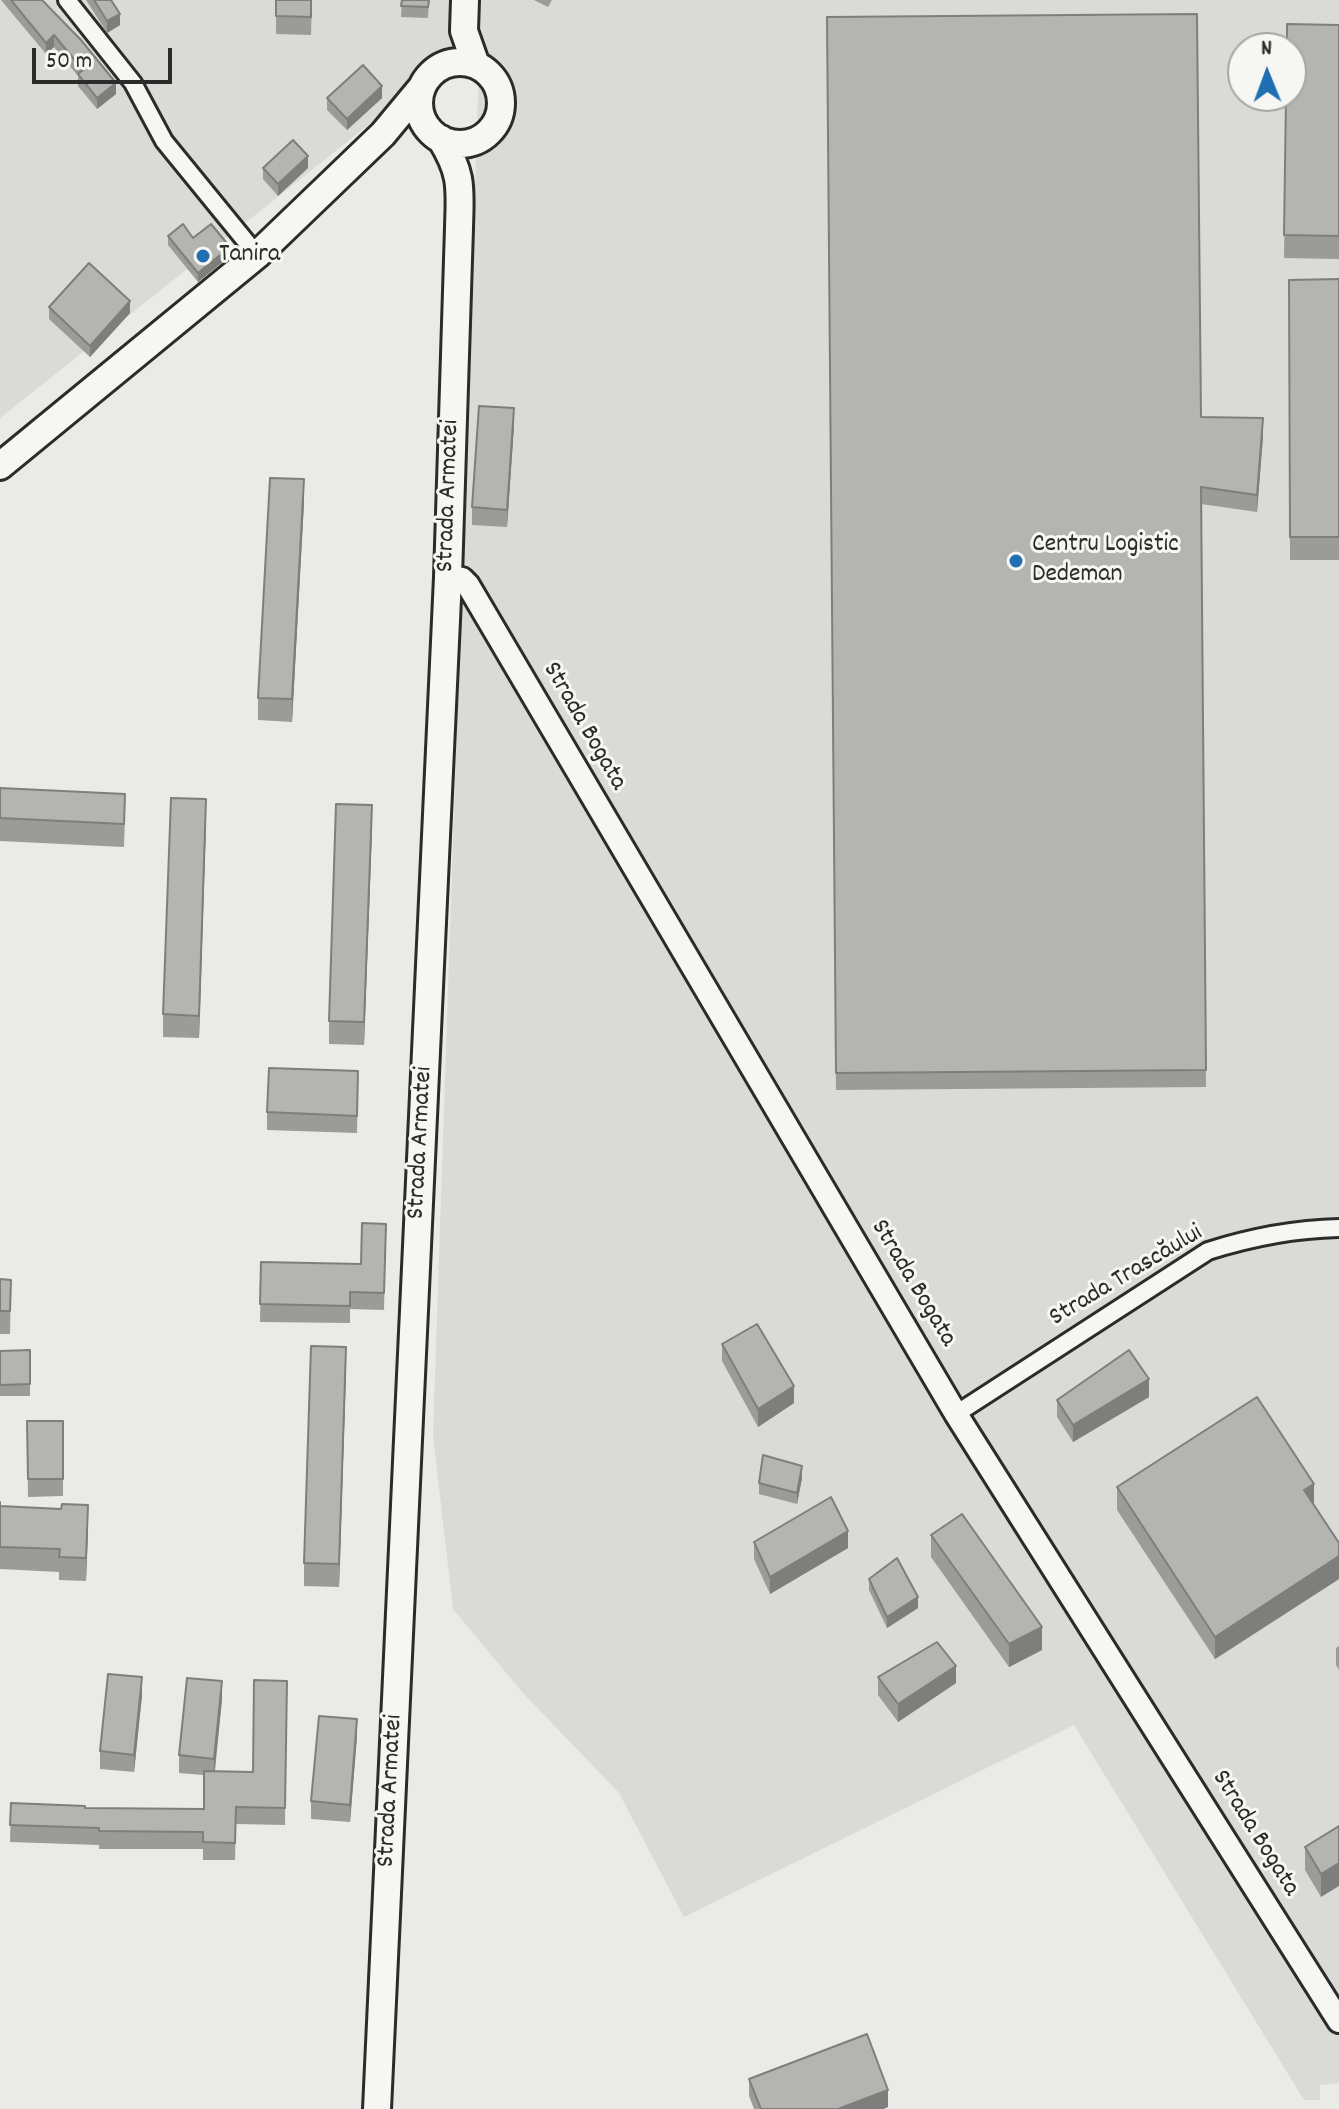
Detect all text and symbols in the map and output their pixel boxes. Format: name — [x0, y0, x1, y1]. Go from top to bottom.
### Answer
scale bar — [36, 32, 176, 82]
north arrow — [1227, 32, 1307, 112]
text: N — [1261, 34, 1272, 65]
text: 50 m — [46, 45, 92, 79]
place label: Tanira — [219, 240, 280, 272]
marker: Tanira — [194, 247, 212, 265]
street label: Strada Armatei — [432, 419, 468, 573]
place label: Centru Logistic Dedeman — [1032, 530, 1179, 592]
marker: Centru Logistic Dedeman — [1007, 552, 1025, 570]
street label: Strada Bogata — [534, 657, 632, 797]
street label: Strada Armatei — [402, 1066, 442, 1220]
street label: Strada Bogata — [862, 1215, 962, 1353]
street label: Strada Trascăului — [1045, 1219, 1209, 1335]
street label: Strada Armatei — [372, 1714, 412, 1868]
street label: Strada Bogata — [1203, 1765, 1305, 1903]

